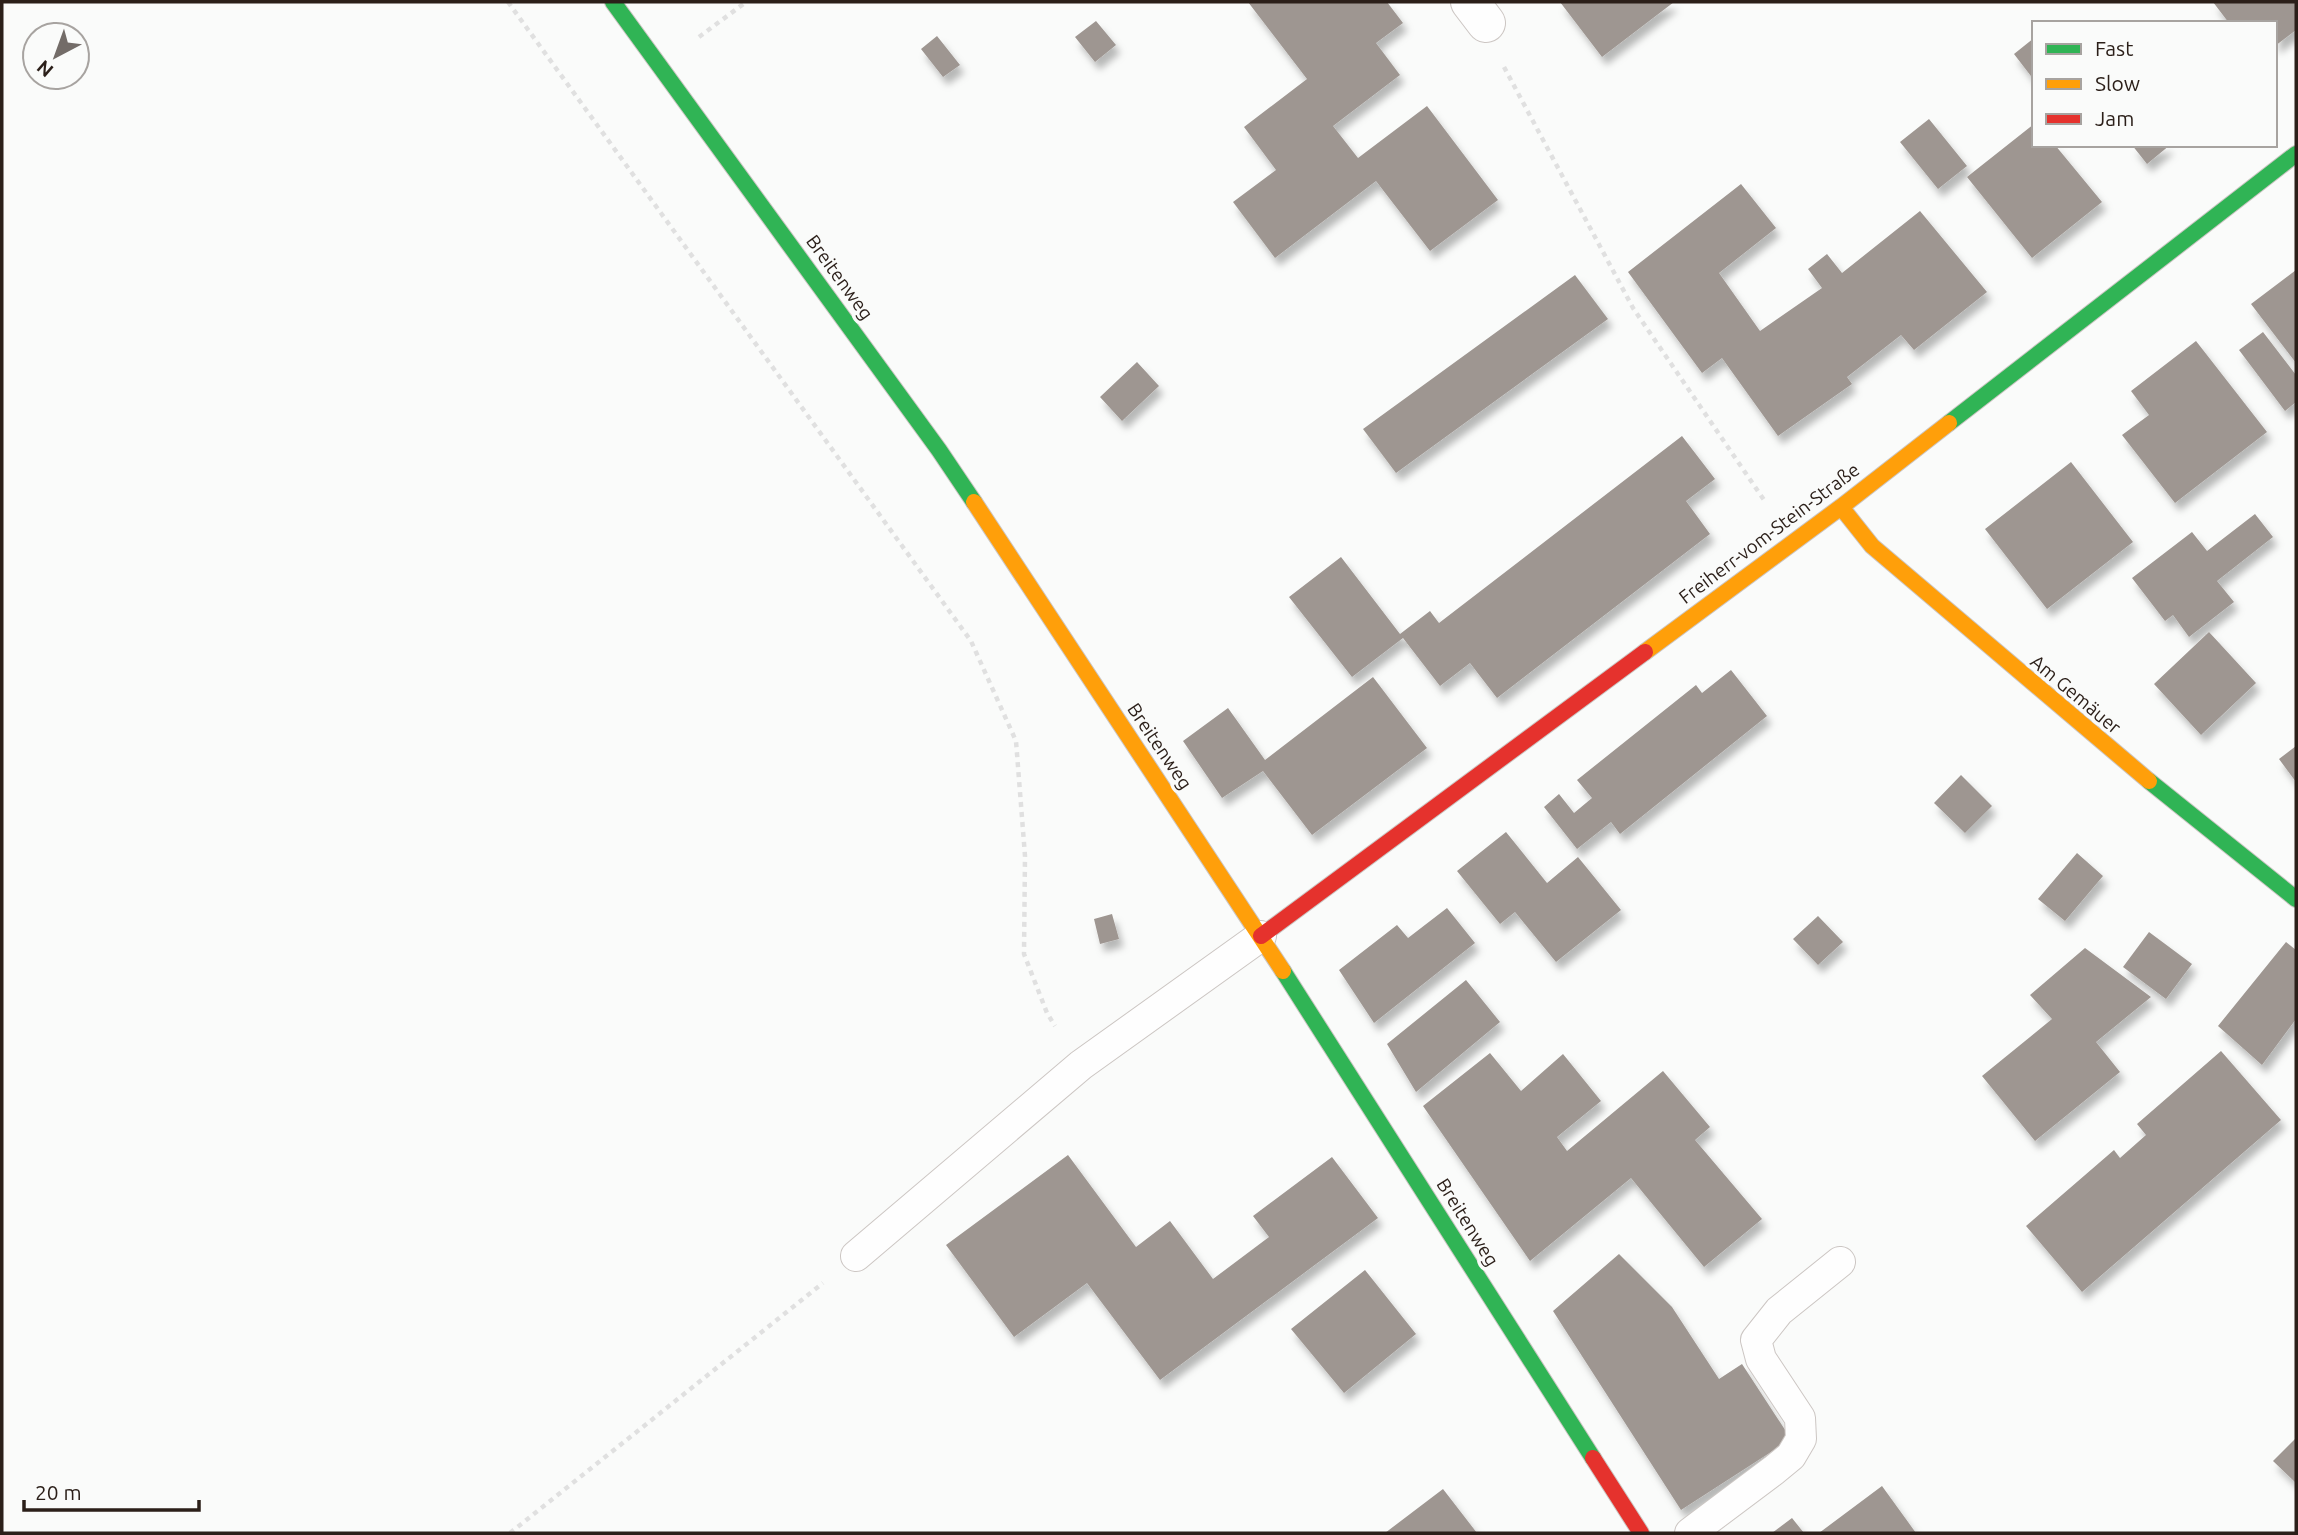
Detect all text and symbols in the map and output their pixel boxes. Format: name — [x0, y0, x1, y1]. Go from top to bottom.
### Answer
north arrow — [21, 21, 91, 91]
legend — [2032, 21, 2277, 147]
text: Fast — [2095, 36, 2133, 60]
text: N — [32, 56, 57, 82]
text: Slow — [2095, 71, 2140, 95]
text: Jam — [2095, 106, 2134, 130]
street label: Breitenweg — [802, 230, 878, 324]
street label: Freiherr-vom-Stein-Straße — [1674, 458, 1864, 608]
street label: Am Gemäuer — [2026, 650, 2126, 738]
street label: Breitenweg — [1123, 699, 1197, 793]
street label: Breitenweg — [1432, 1174, 1504, 1270]
scale bar — [24, 1468, 200, 1512]
text: 20 m — [35, 1480, 82, 1504]

